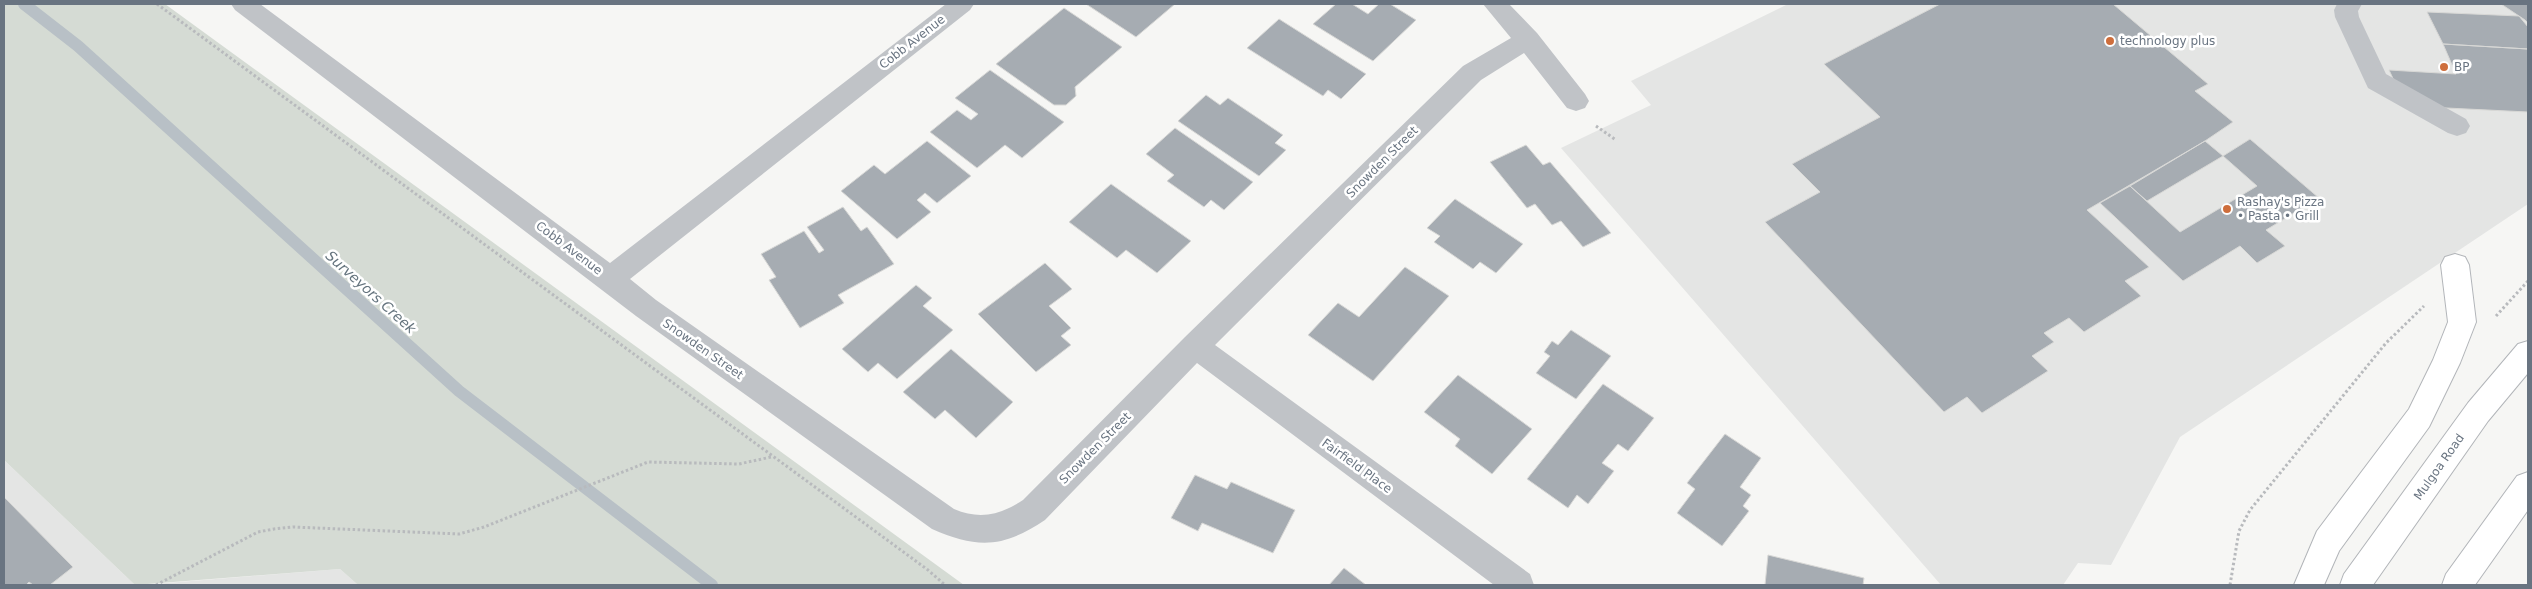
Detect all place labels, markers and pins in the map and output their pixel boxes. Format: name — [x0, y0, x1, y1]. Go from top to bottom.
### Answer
place label: technology plus — [2120, 34, 2215, 48]
marker: technology plus — [2104, 35, 2116, 47]
place label: BP — [2454, 60, 2469, 74]
marker: BP — [2438, 61, 2450, 73]
place label: Rashay's Pizza • Pasta • Grill — [2237, 195, 2324, 223]
marker: Rashay's Pizza • Pasta • Grill — [2221, 203, 2233, 215]

